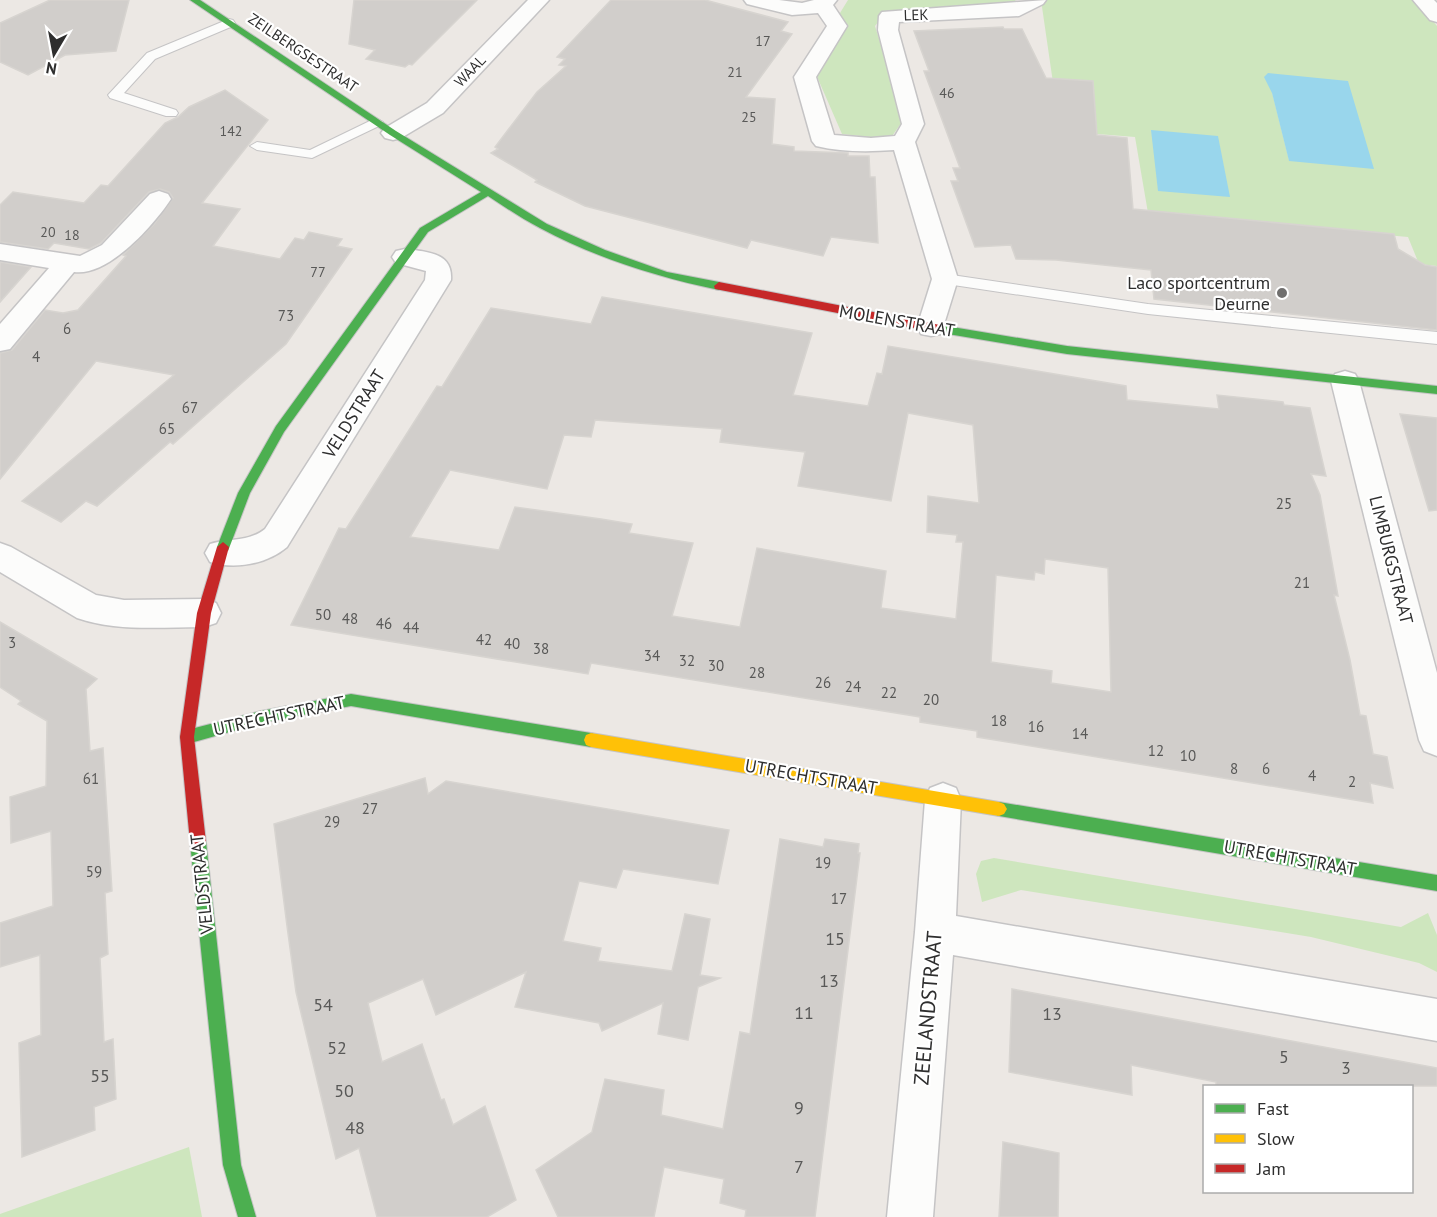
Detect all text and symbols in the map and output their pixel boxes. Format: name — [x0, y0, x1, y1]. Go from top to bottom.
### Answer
street label: LEK — [903, 5, 929, 24]
street label: ZEILBERGSESTRAAT — [245, 9, 362, 97]
north arrow — [24, 24, 84, 84]
house number: 17 — [755, 32, 771, 50]
street label: WAAL — [450, 50, 490, 91]
text: N — [44, 58, 58, 80]
house number: 21 — [727, 63, 743, 81]
house number: 46 — [939, 84, 955, 102]
house number: 25 — [741, 108, 757, 126]
house number: 142 — [220, 122, 242, 140]
house number: 20 — [40, 223, 56, 241]
house number: 18 — [64, 226, 80, 244]
house number: 77 — [310, 263, 326, 281]
place label: Laco sportcentrum Deurne — [1127, 271, 1270, 315]
marker: Laco sportcentrum Deurne — [1275, 286, 1289, 300]
street label: MOLENSTRAAT — [837, 299, 957, 342]
house number: 73 — [278, 306, 294, 325]
house number: 6 — [63, 319, 71, 338]
house number: 4 — [32, 347, 40, 366]
street label: VELDSTRAAT — [317, 365, 390, 463]
house number: 67 — [182, 398, 198, 417]
house number: 65 — [159, 419, 175, 438]
street label: LIMBURGSTRAAT — [1364, 493, 1419, 627]
house number: 25 — [1276, 494, 1292, 513]
house number: 21 — [1294, 573, 1310, 592]
house number: 50 — [315, 605, 331, 624]
house number: 48 — [342, 609, 358, 628]
house number: 46 — [376, 614, 392, 633]
house number: 44 — [403, 618, 419, 637]
house number: 42 — [476, 630, 492, 649]
house number: 3 — [8, 633, 16, 652]
house number: 40 — [504, 634, 520, 653]
house number: 38 — [533, 639, 549, 658]
house number: 34 — [644, 646, 660, 665]
house number: 32 — [679, 651, 695, 670]
house number: 30 — [708, 656, 724, 675]
house number: 28 — [749, 663, 765, 682]
house number: 26 — [815, 673, 831, 692]
house number: 24 — [845, 677, 861, 696]
house number: 22 — [881, 683, 897, 702]
street label: UTRECHTSTRAAT — [211, 690, 347, 741]
house number: 20 — [923, 690, 939, 709]
house number: 18 — [991, 711, 1007, 730]
house number: 16 — [1028, 717, 1044, 736]
house number: 14 — [1072, 724, 1088, 743]
house number: 12 — [1148, 741, 1164, 760]
house number: 10 — [1180, 746, 1196, 765]
street label: UTRECHTSTRAAT — [743, 754, 879, 799]
house number: 8 — [1230, 759, 1238, 778]
house number: 6 — [1262, 759, 1270, 778]
house number: 4 — [1308, 766, 1316, 785]
house number: 61 — [83, 769, 99, 788]
house number: 2 — [1348, 772, 1356, 791]
house number: 27 — [362, 799, 378, 818]
house number: 29 — [324, 812, 340, 831]
street label: VELDSTRAAT — [185, 833, 218, 936]
street label: UTRECHTSTRAAT — [1222, 835, 1358, 880]
house number: 19 — [815, 853, 831, 872]
house number: 59 — [86, 862, 102, 881]
house number: 17 — [831, 889, 847, 908]
house number: 15 — [825, 927, 845, 950]
street label: ZEELANDSTRAAT — [907, 929, 948, 1086]
house number: 13 — [819, 969, 839, 992]
house number: 54 — [313, 993, 333, 1016]
house number: 11 — [794, 1001, 814, 1024]
house number: 13 — [1042, 1002, 1062, 1025]
house number: 52 — [327, 1036, 347, 1059]
house number: 5 — [1279, 1045, 1289, 1068]
house number: 3 — [1341, 1056, 1351, 1079]
house number: 55 — [90, 1064, 110, 1087]
house number: 50 — [334, 1079, 354, 1102]
legend — [1203, 1085, 1413, 1193]
house number: 9 — [794, 1096, 804, 1119]
text: Fast — [1257, 1097, 1289, 1120]
house number: 48 — [345, 1116, 365, 1139]
text: Slow — [1257, 1127, 1295, 1150]
house number: 7 — [794, 1155, 804, 1178]
text: Jam — [1256, 1157, 1286, 1180]

